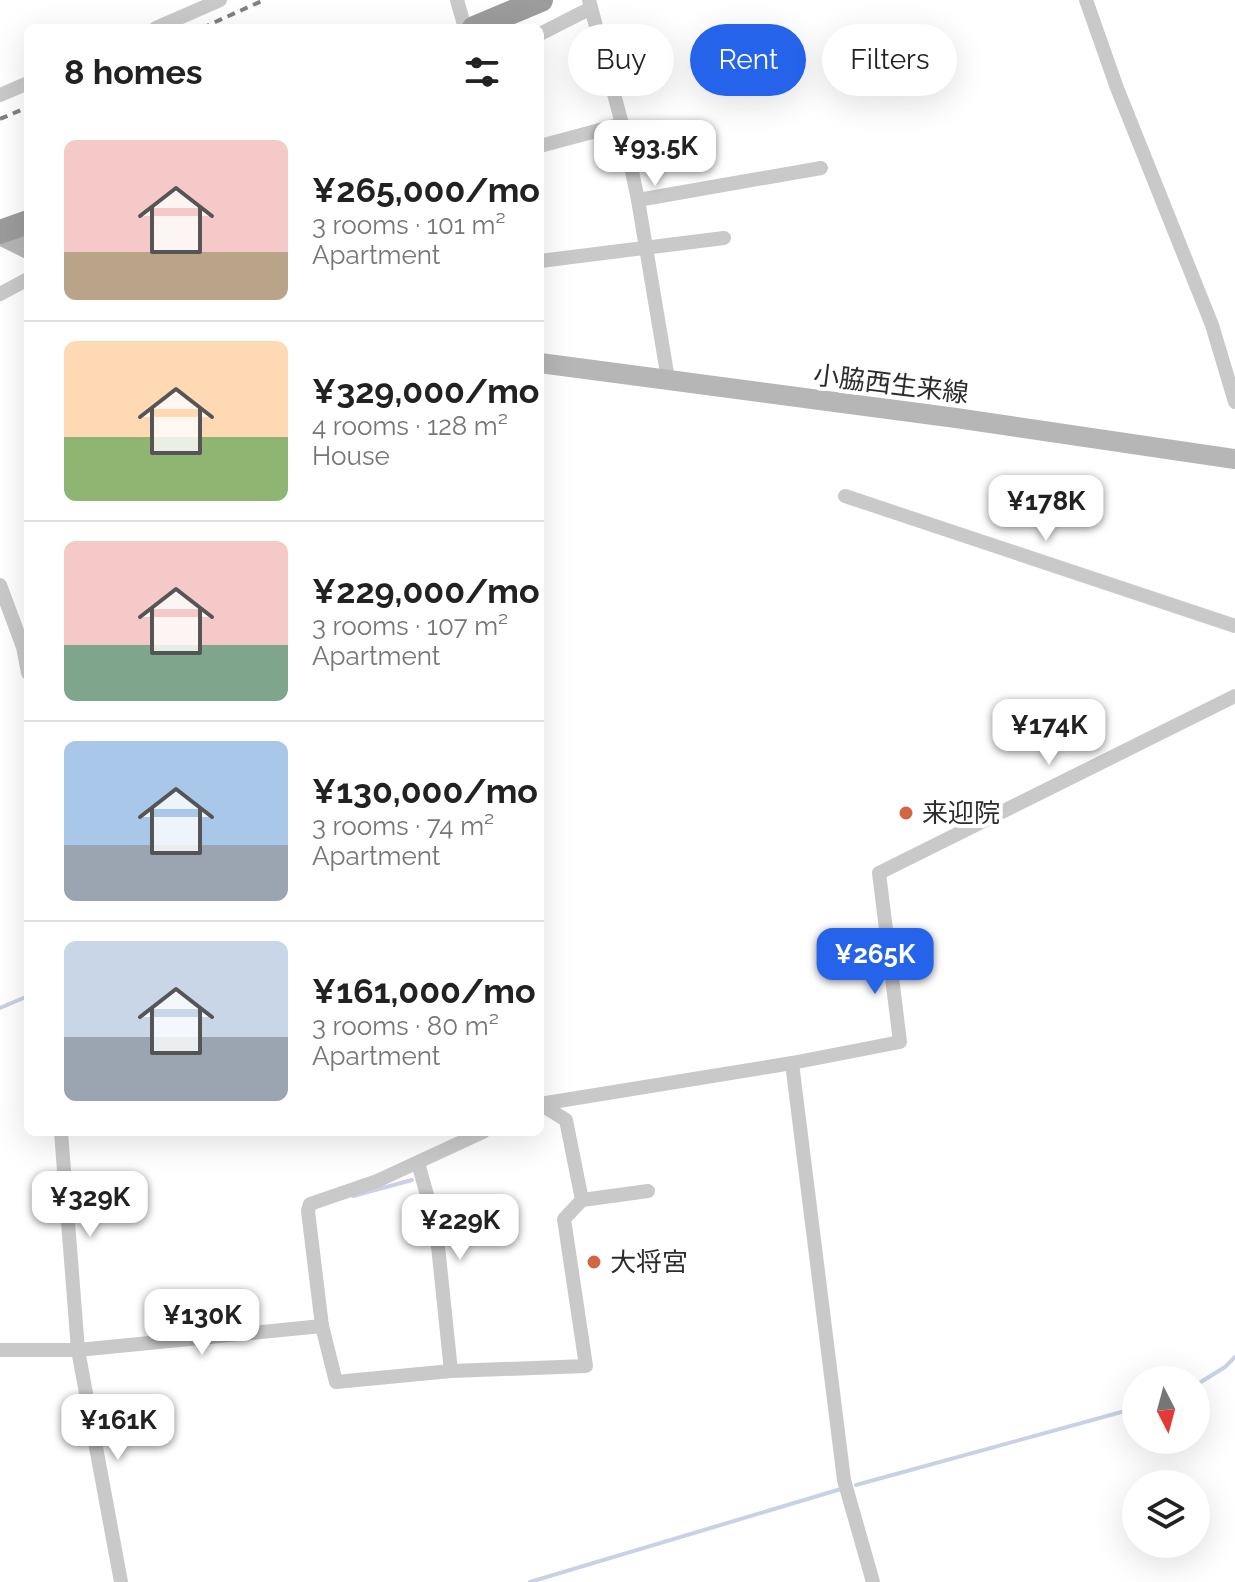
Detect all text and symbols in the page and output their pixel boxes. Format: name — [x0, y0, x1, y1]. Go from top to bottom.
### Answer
chip: Buy — [568, 24, 674, 96]
chip: Rent — [690, 24, 806, 96]
chip: Filters — [822, 24, 957, 96]
icon: filters — [460, 50, 504, 94]
text: 8 homes — [64, 52, 203, 92]
pin: ¥93.5K — [590, 120, 720, 188]
text: ¥93.5K — [612, 131, 698, 161]
text: ¥265,000/mo — [312, 170, 540, 210]
icon: home — [128, 172, 224, 268]
text: 3 rooms · 101 m² — [312, 210, 506, 240]
text: Apartment — [312, 240, 441, 270]
street label: 小脇西生来線 — [812, 360, 970, 408]
text: ¥329,000/mo — [312, 371, 539, 411]
icon: home — [128, 373, 224, 469]
text: 4 rooms · 128 m² — [312, 411, 508, 441]
text: House — [312, 441, 390, 471]
pin: ¥178K — [990, 475, 1102, 543]
text: ¥178K — [1006, 486, 1086, 516]
text: ¥229,000/mo — [312, 571, 540, 611]
icon: home — [128, 573, 224, 669]
text: 3 rooms · 107 m² — [312, 611, 508, 641]
text: Apartment — [312, 641, 441, 671]
pin: ¥174K — [993, 699, 1105, 767]
text: ¥174K — [1010, 710, 1088, 740]
text: ¥130,000/mo — [312, 771, 538, 811]
icon: home — [128, 773, 224, 869]
place label: 来迎院 — [922, 798, 1000, 828]
marker: 来迎院 — [897, 804, 915, 822]
text: 3 rooms · 74 m² — [312, 811, 494, 841]
text: Apartment — [312, 841, 441, 871]
pin: ¥265K — [819, 928, 931, 996]
text: ¥265K — [835, 939, 915, 969]
text: ¥161,000/mo — [312, 971, 535, 1011]
icon: home — [128, 973, 224, 1069]
text: 3 rooms · 80 m² — [312, 1011, 499, 1041]
text: Apartment — [312, 1041, 441, 1071]
pin: ¥329K — [34, 1171, 146, 1239]
text: ¥329K — [50, 1182, 130, 1212]
pin: ¥229K — [404, 1194, 516, 1262]
text: ¥229K — [420, 1205, 500, 1235]
place label: 大将宮 — [610, 1247, 688, 1277]
marker: 大将宮 — [585, 1253, 603, 1271]
pin: ¥130K — [146, 1289, 258, 1357]
text: ¥130K — [162, 1300, 242, 1330]
north arrow — [1122, 1366, 1210, 1454]
map controls — [1122, 1366, 1210, 1558]
pin: ¥161K — [62, 1394, 174, 1462]
text: ¥161K — [79, 1405, 157, 1435]
button: layers — [1122, 1470, 1210, 1558]

